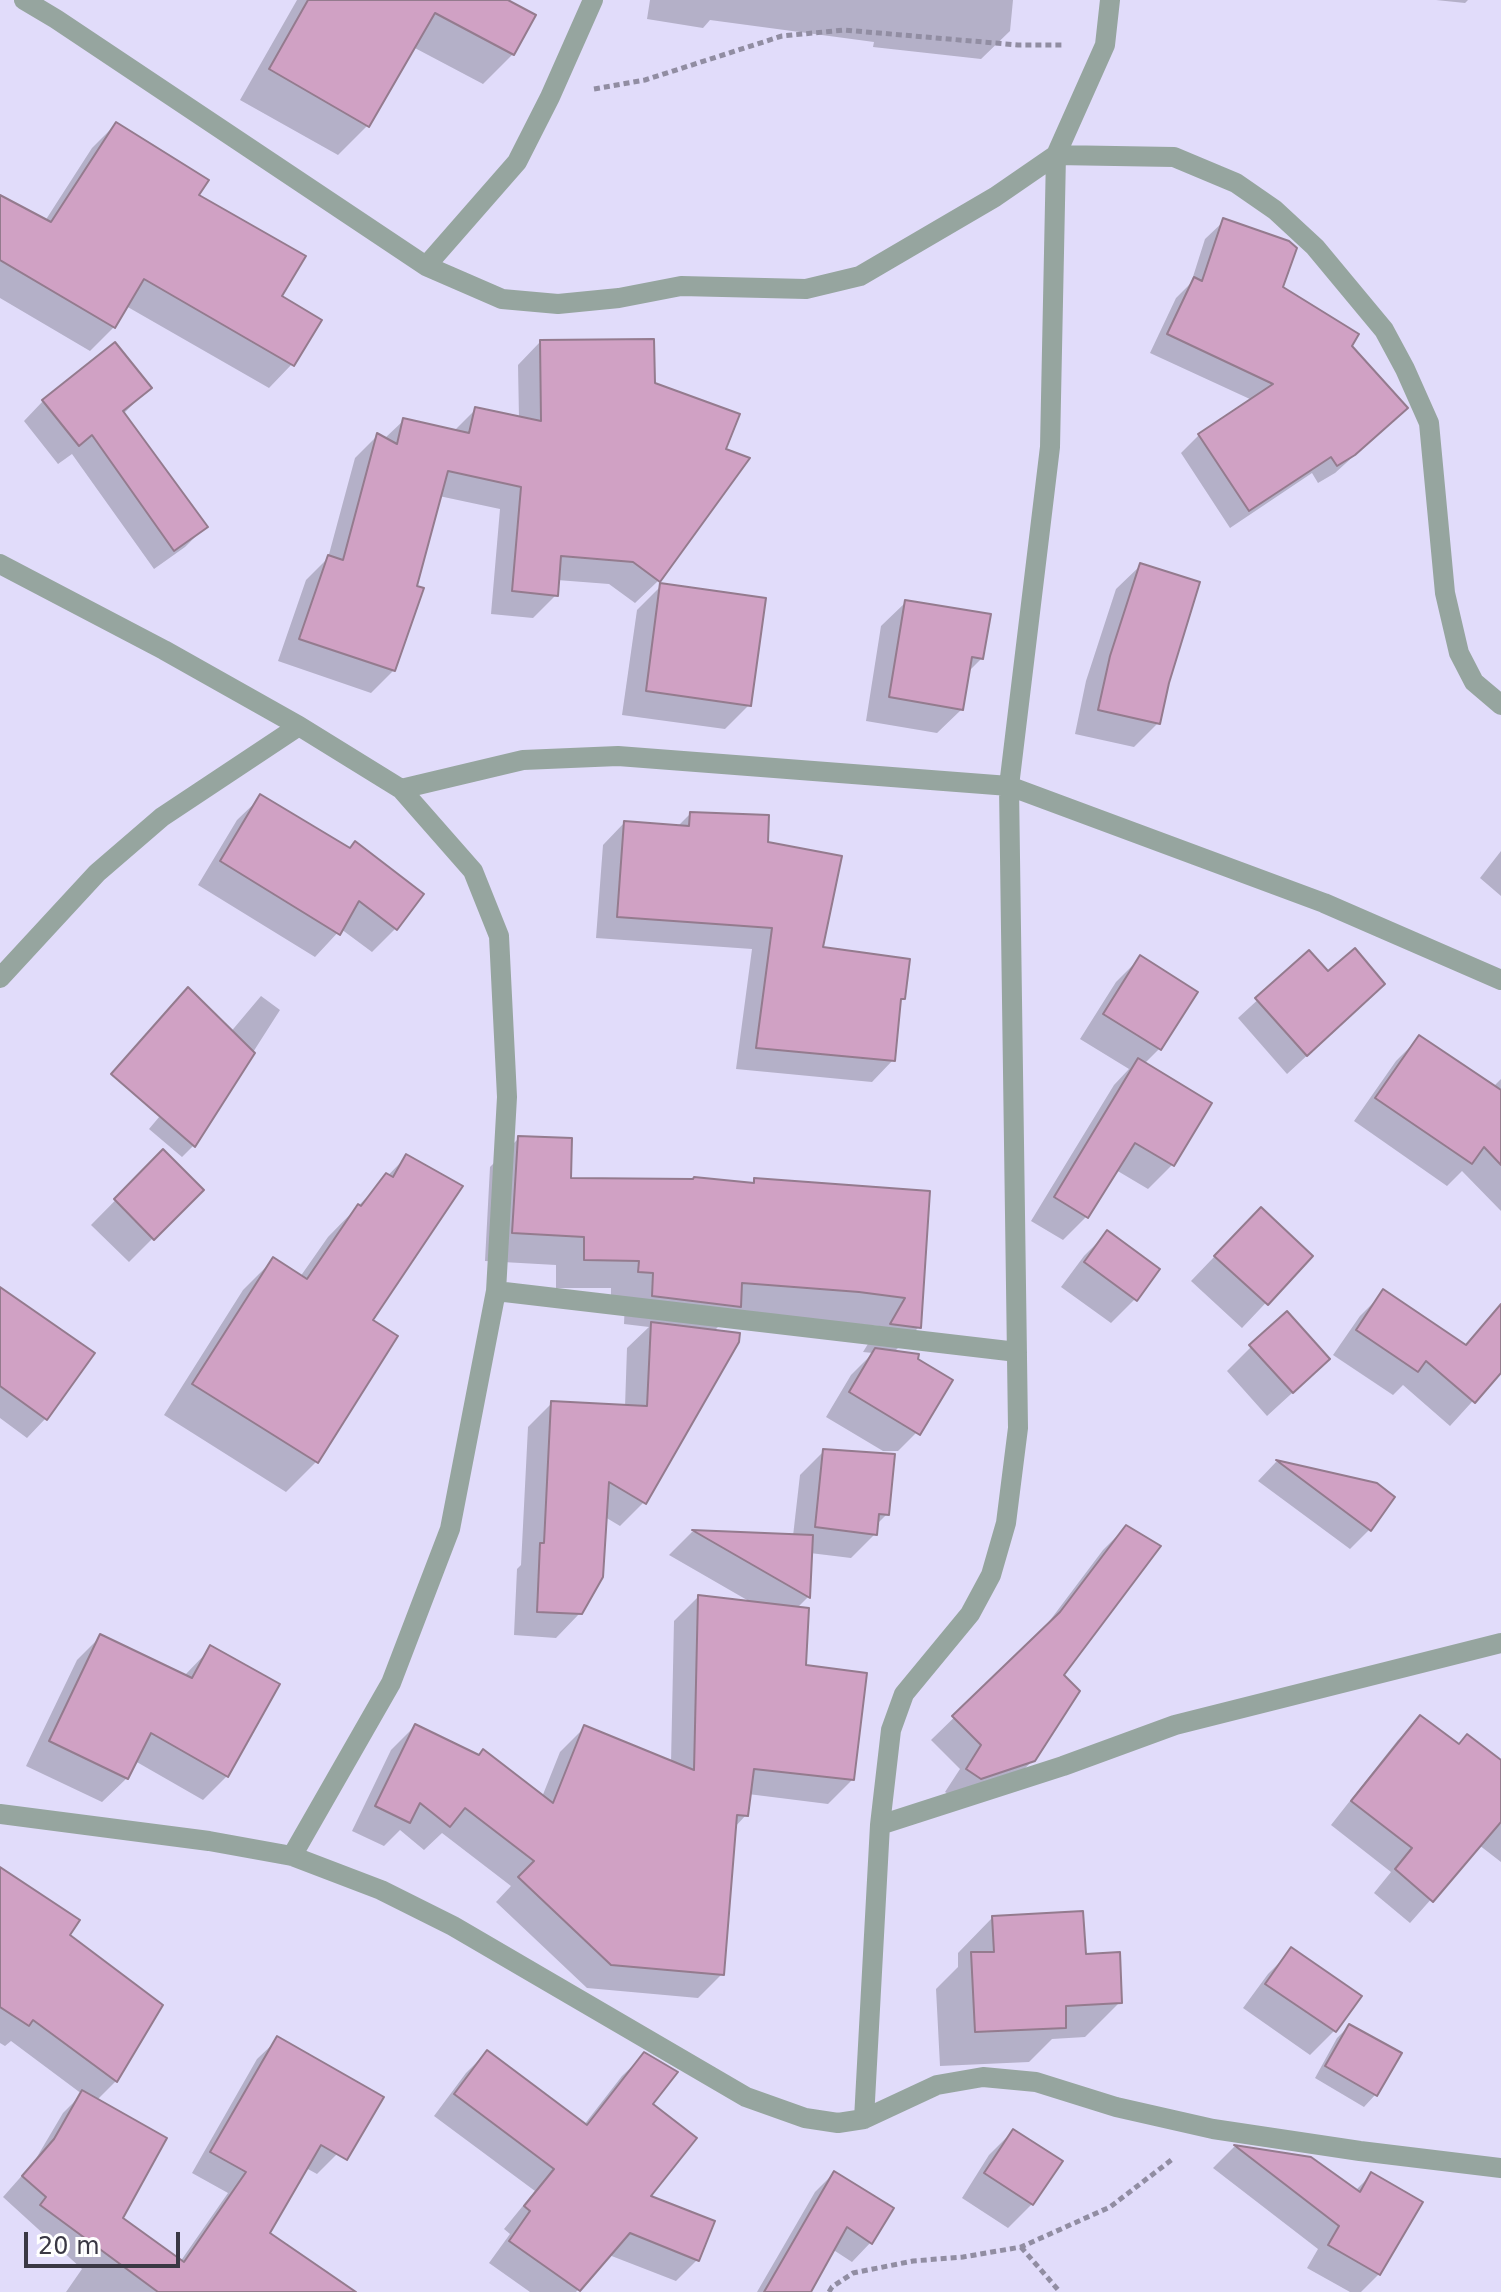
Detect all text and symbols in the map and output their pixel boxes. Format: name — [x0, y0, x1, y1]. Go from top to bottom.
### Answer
scale bar — [28, 2216, 184, 2266]
text: 20 m — [38, 2232, 100, 2260]

